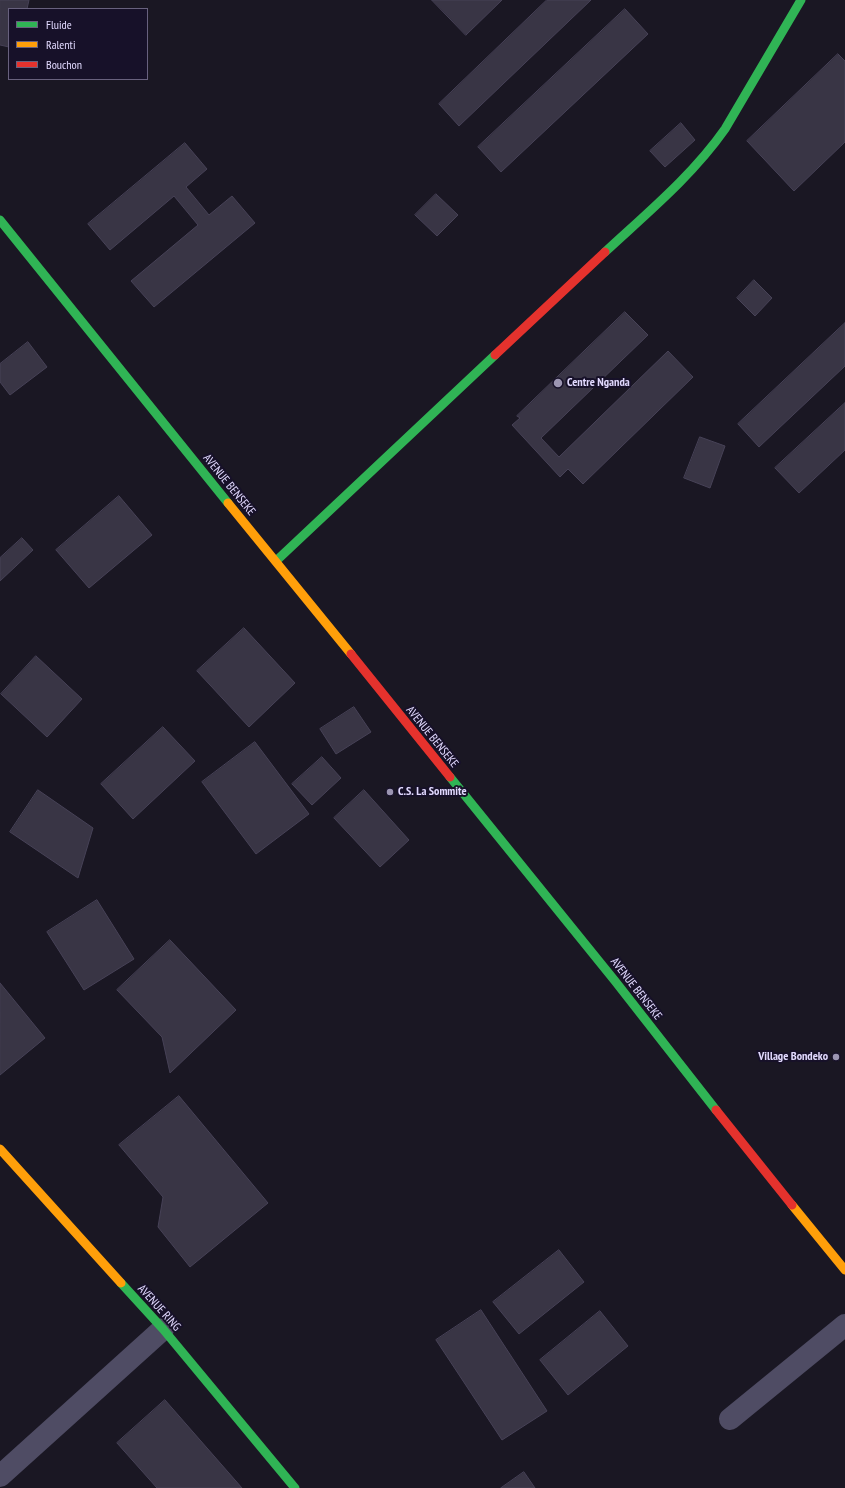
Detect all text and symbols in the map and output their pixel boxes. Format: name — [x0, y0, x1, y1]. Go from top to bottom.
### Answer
legend — [8, 8, 148, 80]
text: Fluide — [46, 17, 72, 32]
text: Ralenti — [46, 37, 75, 52]
text: Bouchon — [46, 57, 82, 72]
place label: Centre Nganda — [567, 376, 630, 390]
marker: Centre Nganda — [552, 377, 564, 389]
street label: AVENUE BENSEKE — [200, 451, 258, 519]
street label: AVENUE BENSEKE — [403, 703, 461, 771]
place label: C.S. La Sommite — [398, 785, 467, 799]
marker: C.S. La Sommite — [385, 787, 395, 797]
street label: AVENUE BENSEKE — [607, 955, 665, 1023]
place label: Village Bondeko — [758, 1050, 828, 1064]
marker: Village Bondeko — [831, 1052, 841, 1062]
street label: AVENUE RING — [135, 1282, 183, 1334]

